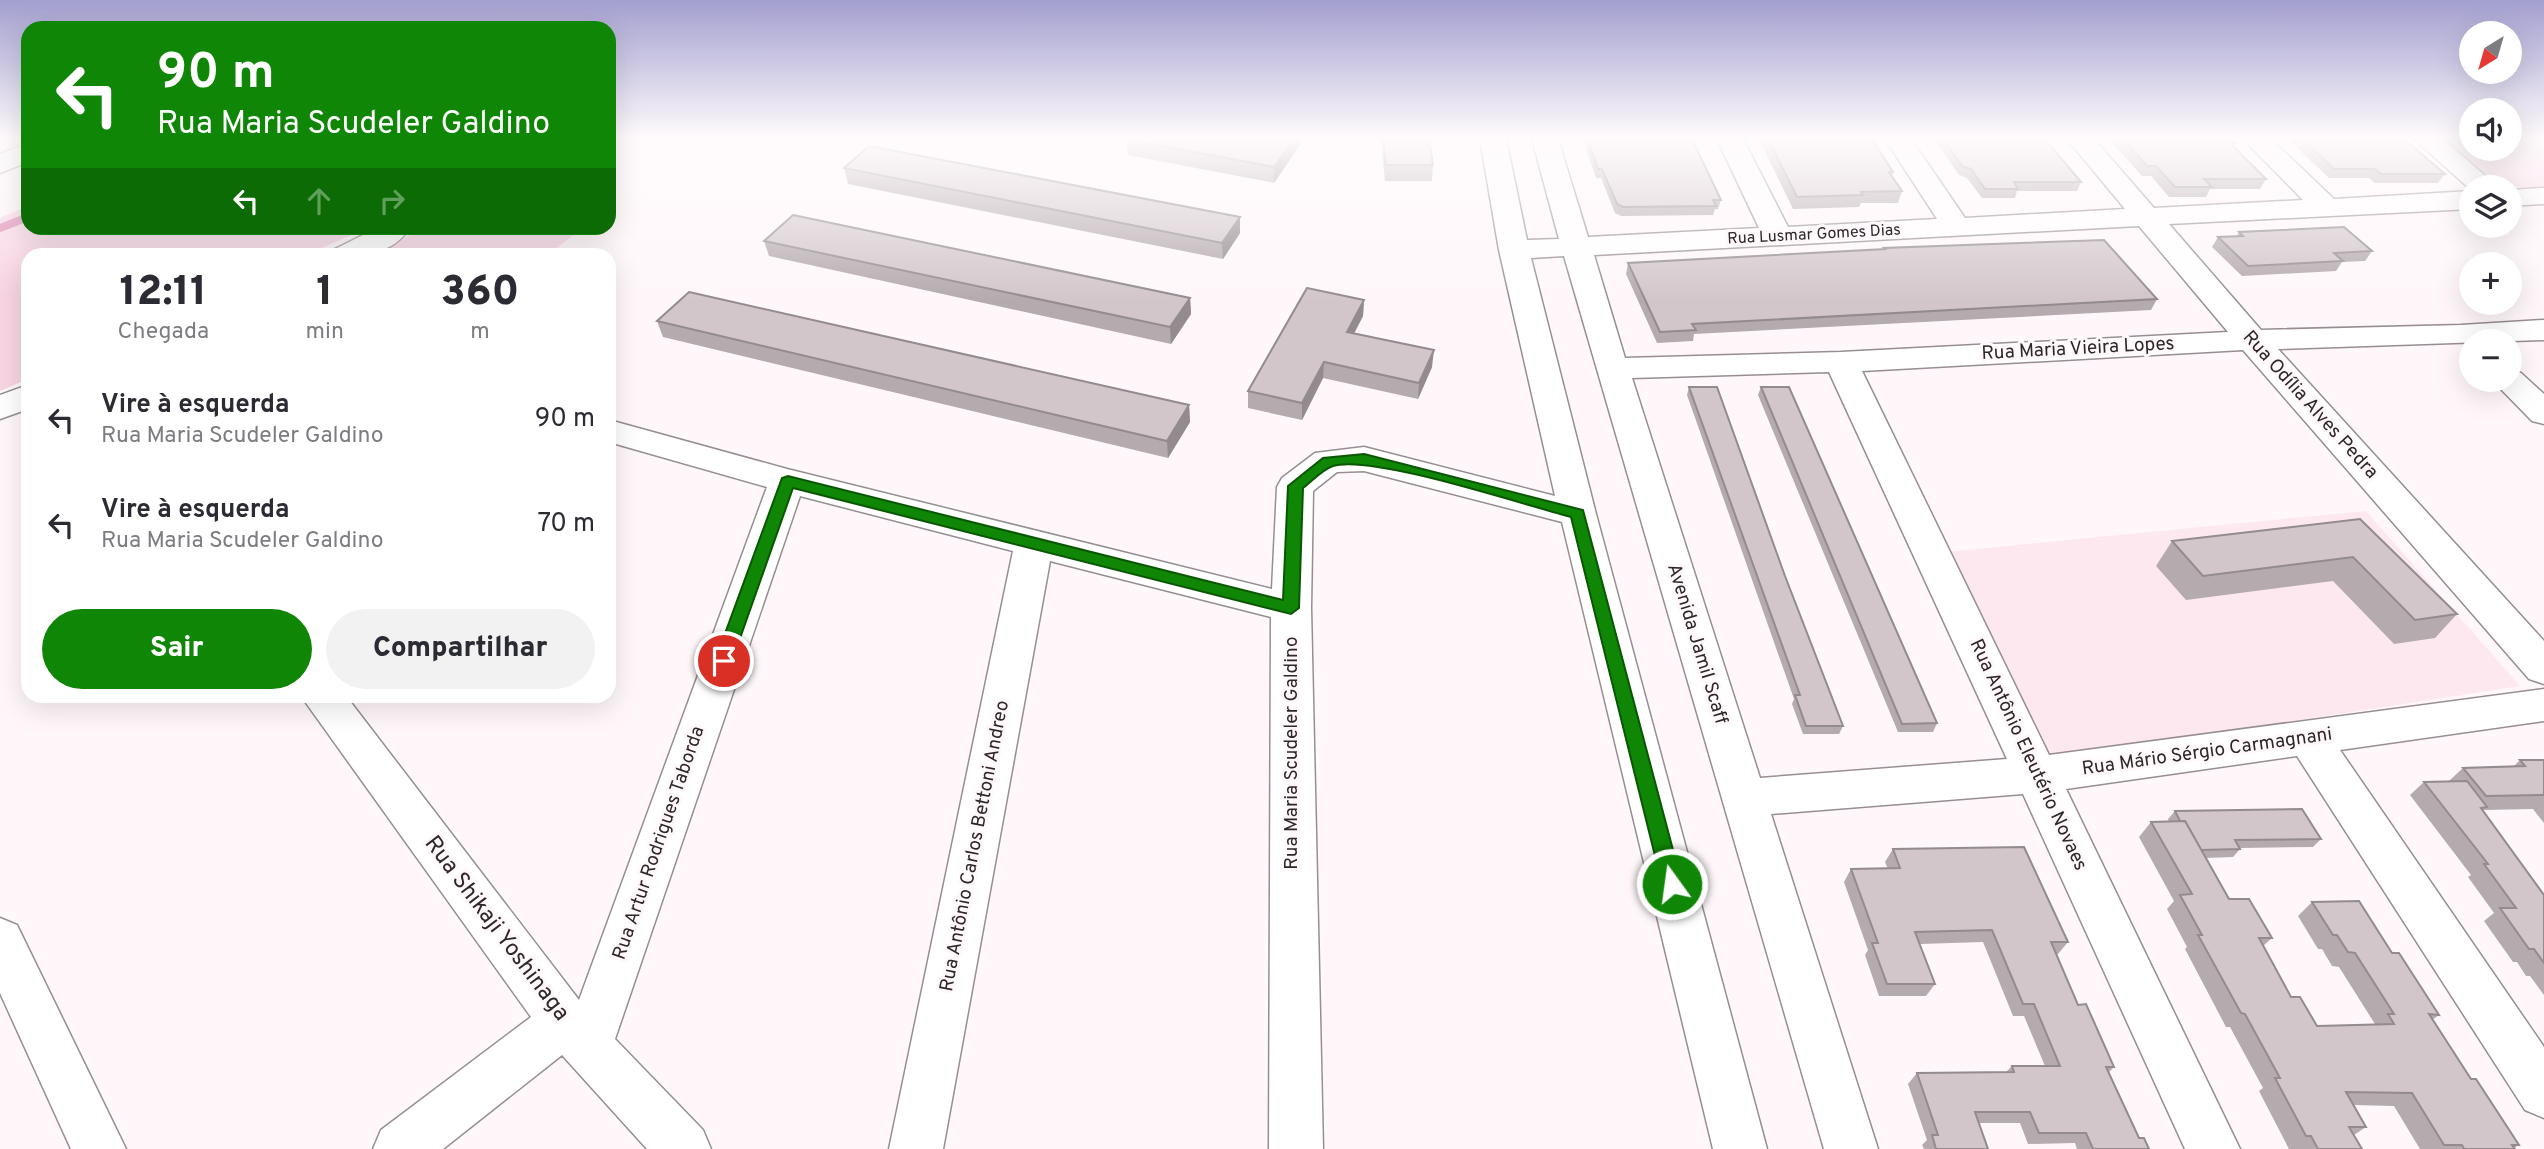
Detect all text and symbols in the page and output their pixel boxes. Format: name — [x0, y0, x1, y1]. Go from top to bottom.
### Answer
north arrow — [2459, 21, 2522, 84]
map controls — [2459, 21, 2522, 392]
text: 90 m — [157, 44, 275, 106]
icon: left — [42, 49, 133, 140]
button: sound — [2459, 98, 2522, 161]
text: Rua Maria Scudeler Galdino — [157, 105, 550, 145]
button: layers — [2459, 175, 2522, 238]
icon: left — [227, 182, 265, 220]
icon: ahead — [300, 182, 338, 220]
icon: right — [373, 182, 411, 220]
street label: Rua Lusmar Gomes Dias — [1727, 220, 1901, 250]
button: + — [2459, 252, 2522, 315]
text: 12:11 — [119, 267, 207, 320]
text: 1 — [316, 267, 333, 320]
text: 360 — [440, 267, 519, 320]
text: Chegada — [118, 318, 209, 347]
text: min — [306, 318, 344, 347]
text: m — [470, 318, 490, 347]
street label: Rua Odília Alves Pedra — [2237, 326, 2383, 484]
button: − — [2459, 329, 2522, 392]
street label: Rua Maria Vieira Lopes — [1981, 332, 2175, 366]
text: Vire à esquerda — [101, 389, 289, 422]
icon: left — [42, 401, 80, 439]
text: 90 m — [535, 403, 595, 436]
text: Rua Maria Scudeler Galdino — [101, 422, 384, 451]
text: Vire à esquerda — [101, 494, 289, 527]
icon: left — [42, 506, 80, 544]
text: 70 m — [537, 508, 595, 541]
text: Rua Maria Scudeler Galdino — [101, 527, 384, 556]
street label: Avenida Jamil Scaff — [1661, 561, 1733, 727]
button: Sair — [42, 609, 312, 689]
button: Compartilhar — [326, 609, 595, 689]
pin — [694, 631, 754, 691]
street label: Rua Antônio Eleutério Novaes — [1964, 635, 2092, 875]
street label: Rua Maria Scudeler Galdino — [1280, 636, 1304, 870]
icon: arrive — [705, 642, 743, 680]
street label: Rua Antônio Carlos Bettoni Andreo — [935, 698, 1015, 994]
street label: Rua Artur Rodrigues Taborda — [608, 723, 710, 963]
street label: Rua Mário Sérgio Carmagnani — [2080, 723, 2334, 781]
street label: Rua Shikaji Yoshinaga — [417, 831, 575, 1027]
position arrow — [1635, 847, 1709, 921]

